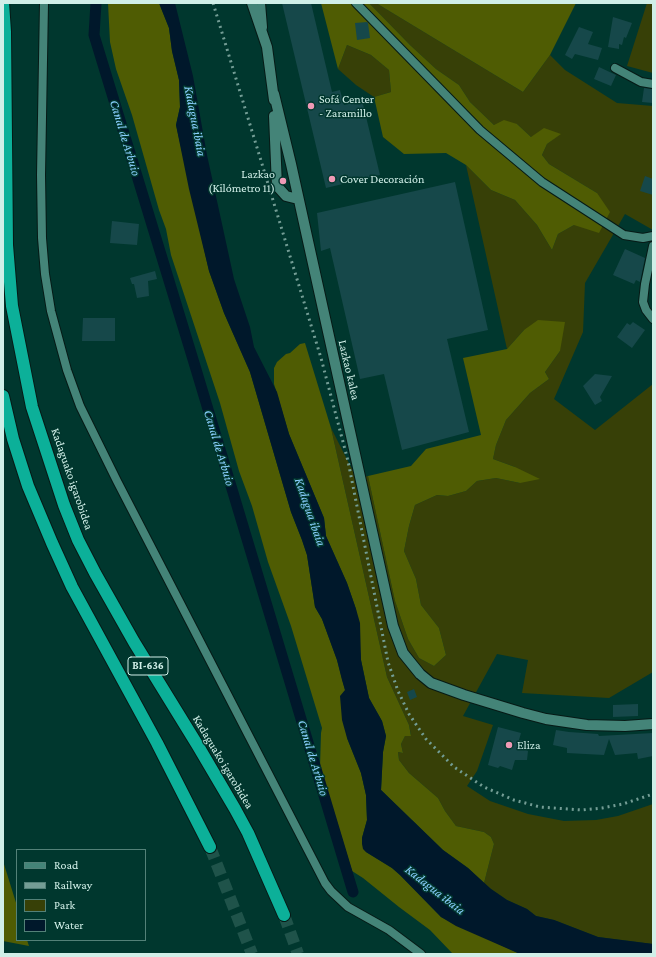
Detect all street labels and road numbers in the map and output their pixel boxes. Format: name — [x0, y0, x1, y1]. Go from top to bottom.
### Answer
street label: Lazkao kalea — [335, 339, 363, 401]
street label: Kadaguako igarobidea — [48, 426, 96, 532]
road number: BI-636 — [128, 657, 168, 675]
street label: Kadaguako igarobidea — [189, 713, 257, 811]

